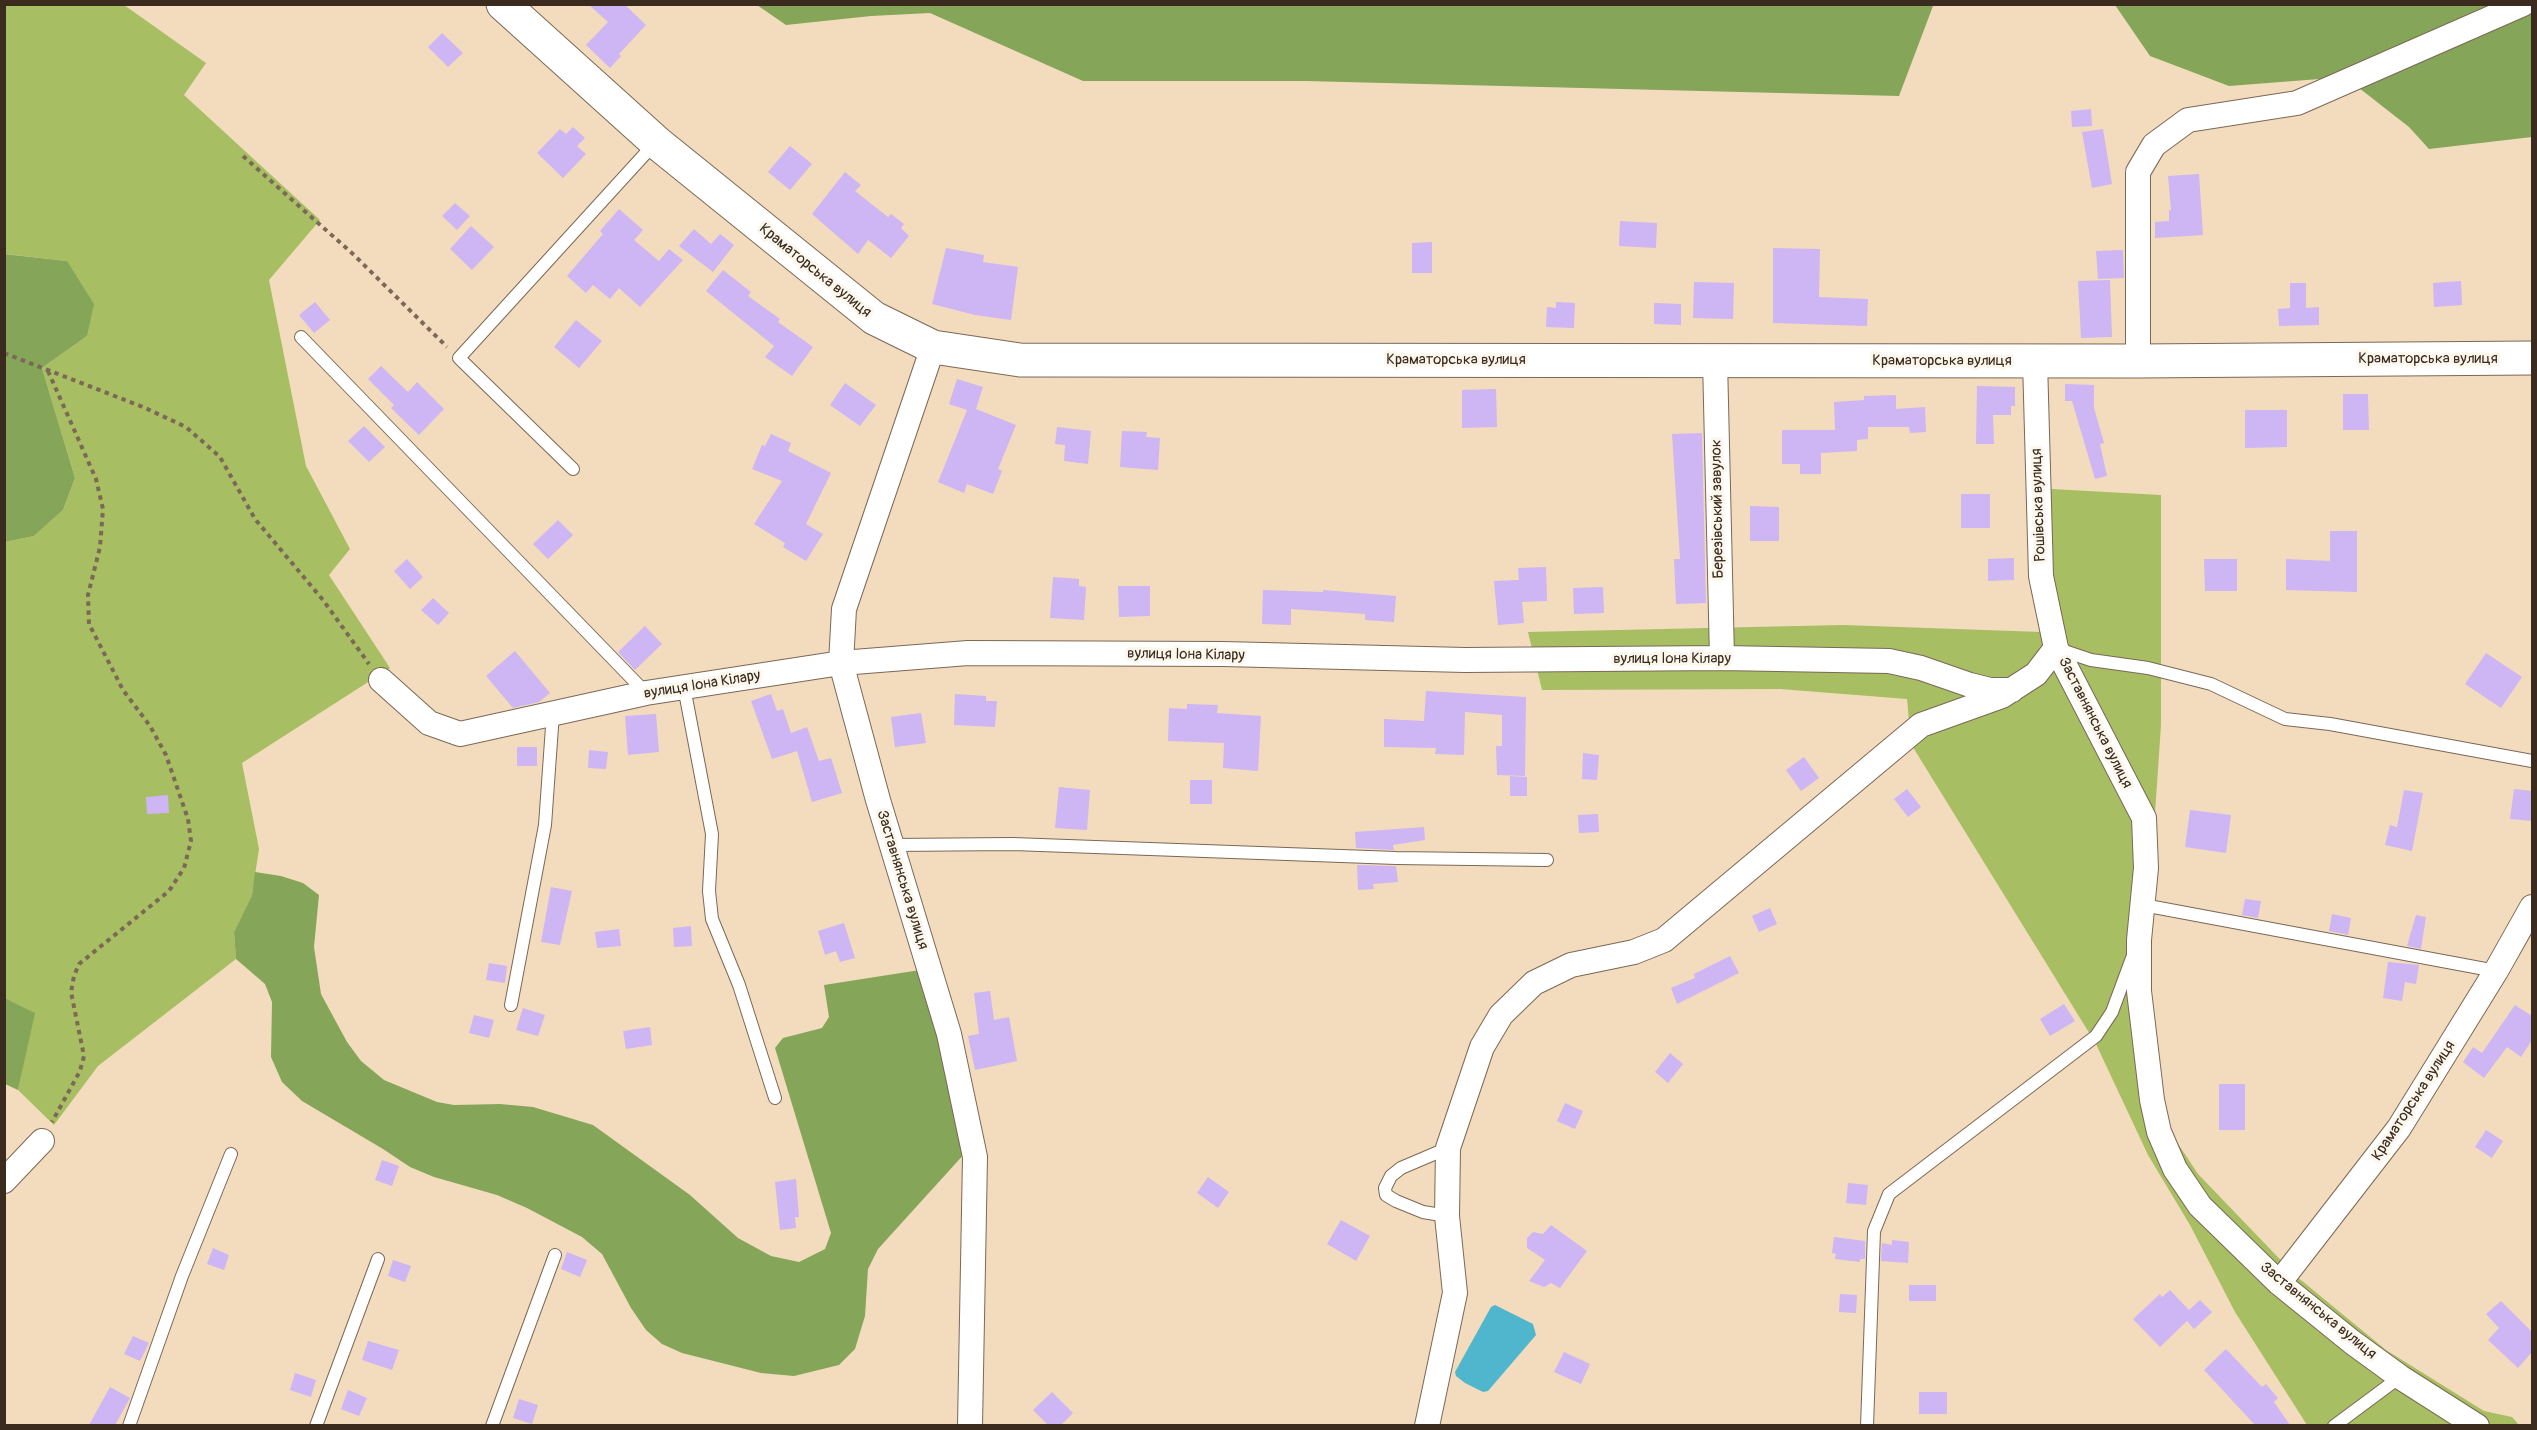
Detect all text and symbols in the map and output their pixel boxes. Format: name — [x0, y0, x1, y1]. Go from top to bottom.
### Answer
street label: Краматорська вулиця — [755, 220, 875, 322]
street label: Краматорська вулиця — [2358, 350, 2498, 368]
street label: Краматорська вулиця — [1386, 351, 1526, 369]
street label: Краматорська вулиця — [1872, 352, 2012, 370]
street label: Березівський завулок — [1708, 439, 1728, 579]
street label: Рошівська вулиця — [2028, 448, 2050, 562]
street label: вулиця Іона Кілару — [1127, 645, 1245, 665]
street label: вулиця Іона Кілару — [1613, 650, 1731, 668]
street label: Заставнянська вулиця — [2054, 655, 2136, 791]
street label: вулиця Іона Кілару — [642, 667, 762, 703]
street label: Заставнянська вулиця — [872, 808, 932, 952]
street label: Краматорська вулиця — [2368, 1038, 2460, 1164]
street label: Заставнянська вулиця — [2256, 1259, 2380, 1363]

